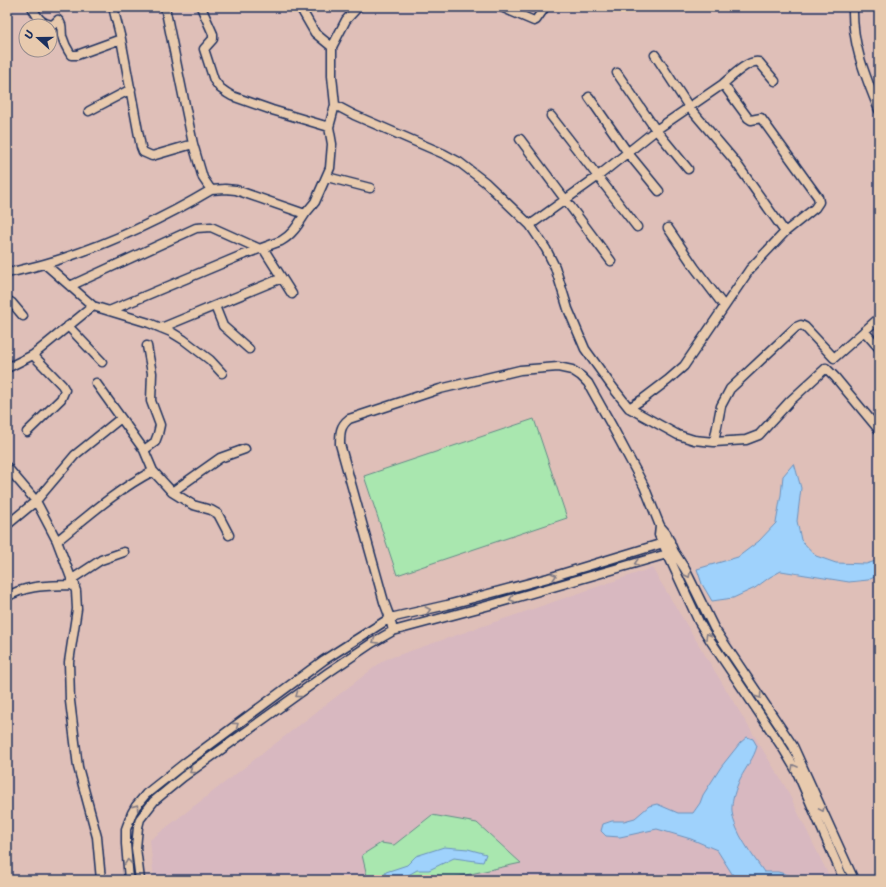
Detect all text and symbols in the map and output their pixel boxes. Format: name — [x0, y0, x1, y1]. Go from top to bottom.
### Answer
north arrow — [18, 18, 58, 58]
text: U — [19, 27, 40, 41]
one-way arrow — [634, 558, 641, 567]
one-way arrow — [683, 571, 691, 579]
one-way arrow — [550, 572, 557, 581]
one-way arrow — [509, 594, 516, 603]
one-way arrow — [425, 606, 432, 615]
one-way arrow — [705, 633, 712, 640]
one-way arrow — [372, 637, 379, 644]
one-way arrow — [295, 690, 302, 697]
one-way arrow — [754, 692, 762, 699]
one-way arrow — [232, 723, 239, 730]
one-way arrow — [792, 764, 799, 771]
one-way arrow — [189, 766, 196, 773]
one-way arrow — [131, 804, 139, 811]
one-way arrow — [818, 805, 826, 812]
one-way arrow — [123, 859, 132, 865]

